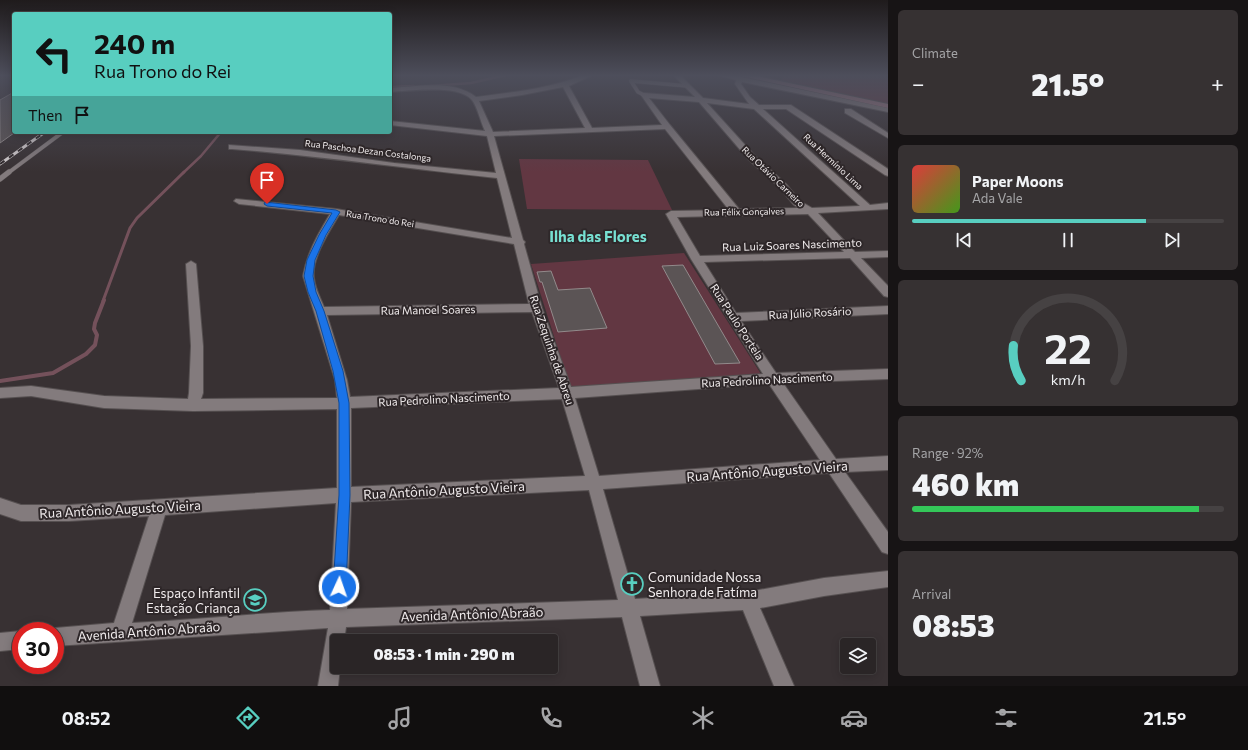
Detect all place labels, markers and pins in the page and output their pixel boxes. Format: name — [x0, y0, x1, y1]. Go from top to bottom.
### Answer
pin — [250, 163, 284, 204]
place label: Comunidade Nossa Senhora de Fatíma — [648, 569, 761, 600]
church icon: Comunidade Nossa Senhora de Fatíma — [619, 571, 645, 597]
place label: Espaço Infantil Estação Criança — [146, 585, 240, 616]
school or university icon: Espaço Infantil Estação Criança — [242, 587, 268, 613]

